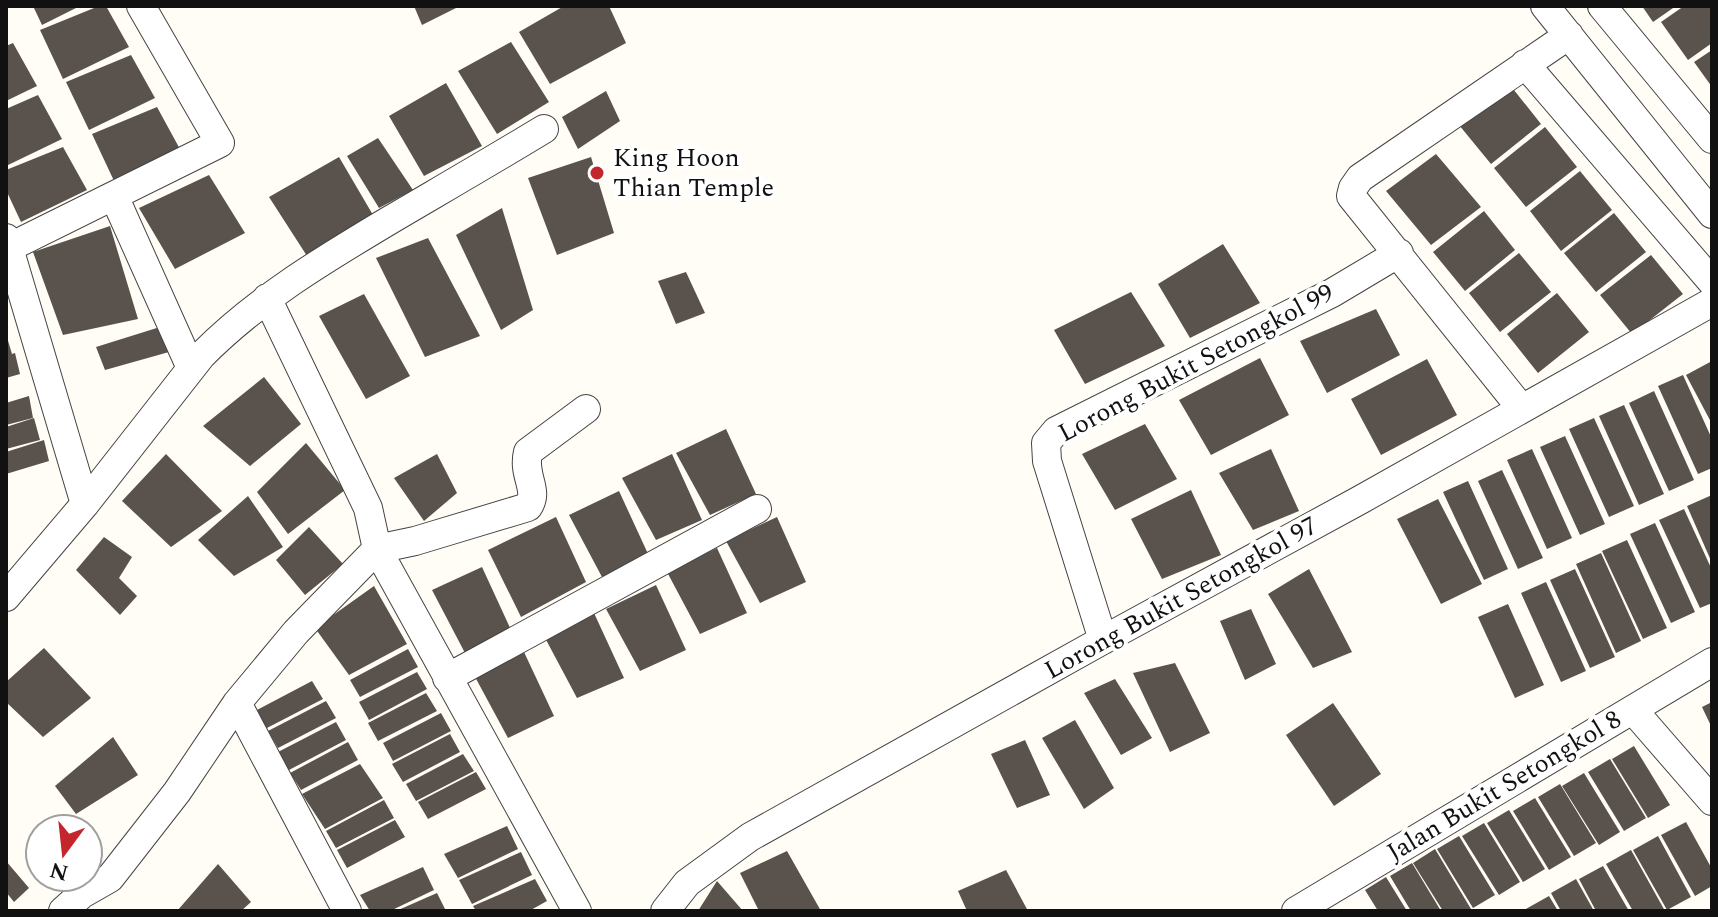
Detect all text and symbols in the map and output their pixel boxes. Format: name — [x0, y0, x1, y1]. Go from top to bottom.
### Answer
place label: King Hoon Thian Temple — [613, 138, 774, 208]
marker: King Hoon Thian Temple — [588, 164, 606, 182]
street label: Lorong Bukit Setongkol 99 — [1051, 273, 1341, 453]
street label: Lorong Bukit Setongkol 97 — [1037, 506, 1325, 690]
street label: Jalan Bukit Setongkol 8 — [1379, 700, 1629, 872]
north arrow — [24, 813, 104, 893]
text: N — [46, 853, 72, 889]

